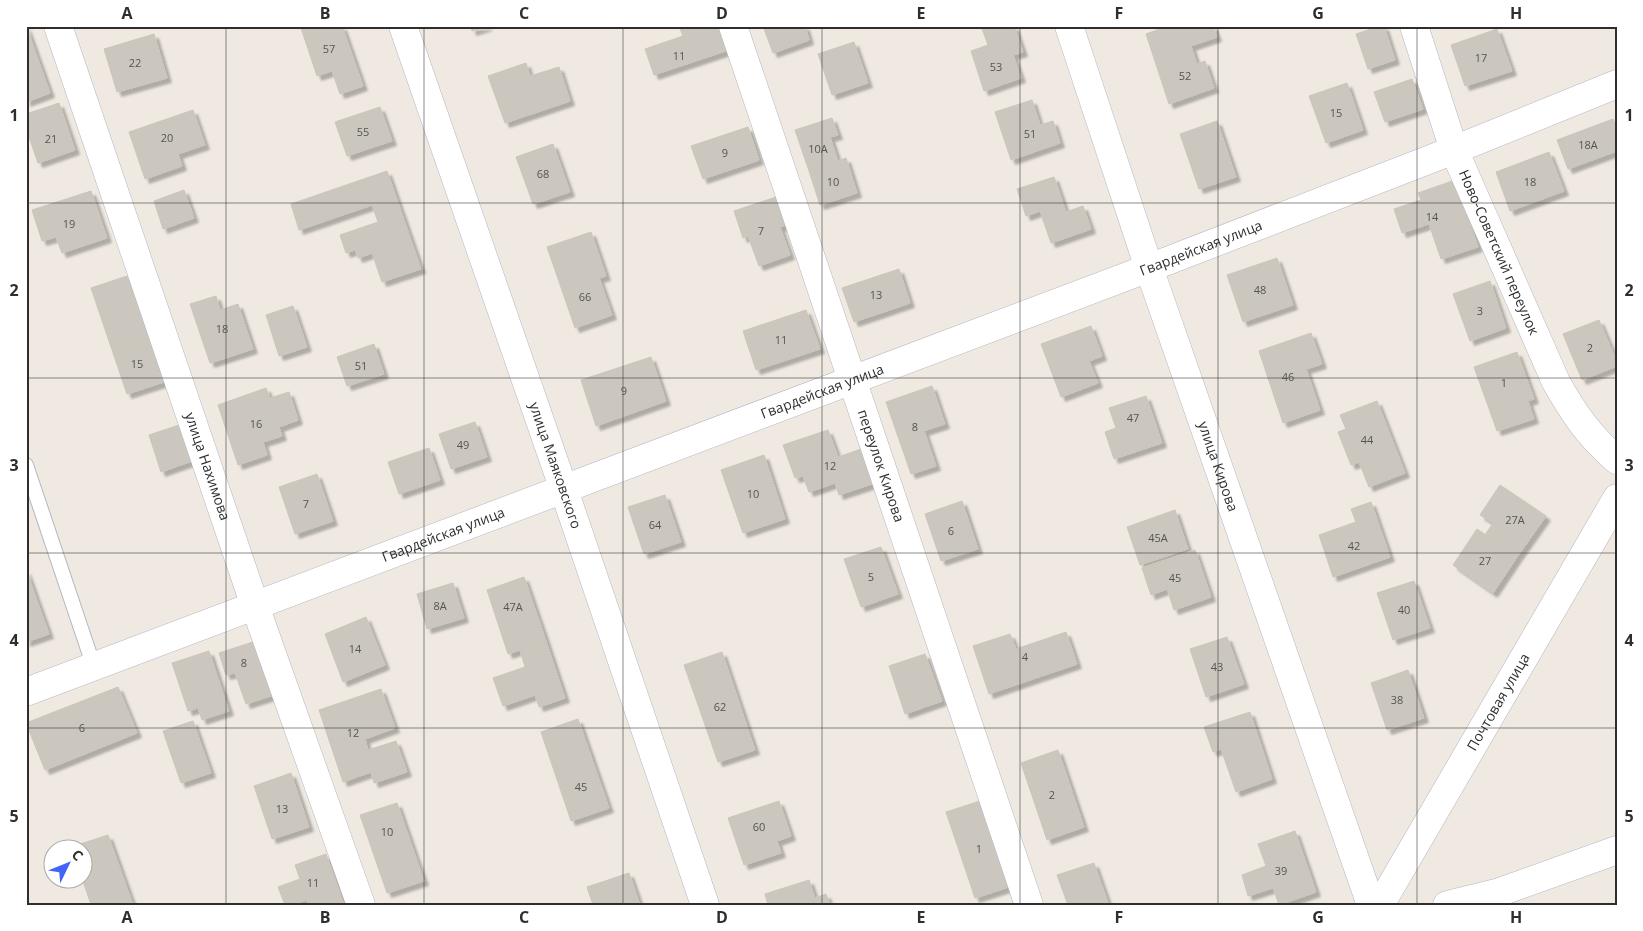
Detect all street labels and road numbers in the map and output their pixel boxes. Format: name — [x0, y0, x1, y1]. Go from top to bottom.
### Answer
street label: Ново-Советский переулок — [1455, 166, 1544, 338]
street label: Гвардейская улица — [1137, 215, 1265, 280]
street label: Гвардейская улица — [758, 359, 886, 423]
street label: улица Маяковского — [525, 399, 586, 531]
street label: переулок Кирова — [854, 407, 909, 524]
street label: улица Нахимова — [181, 410, 235, 523]
street label: улица Кирова — [1194, 419, 1243, 514]
street label: Гвардейская улица — [379, 502, 507, 566]
street label: Почтовая улица — [1462, 649, 1534, 754]

